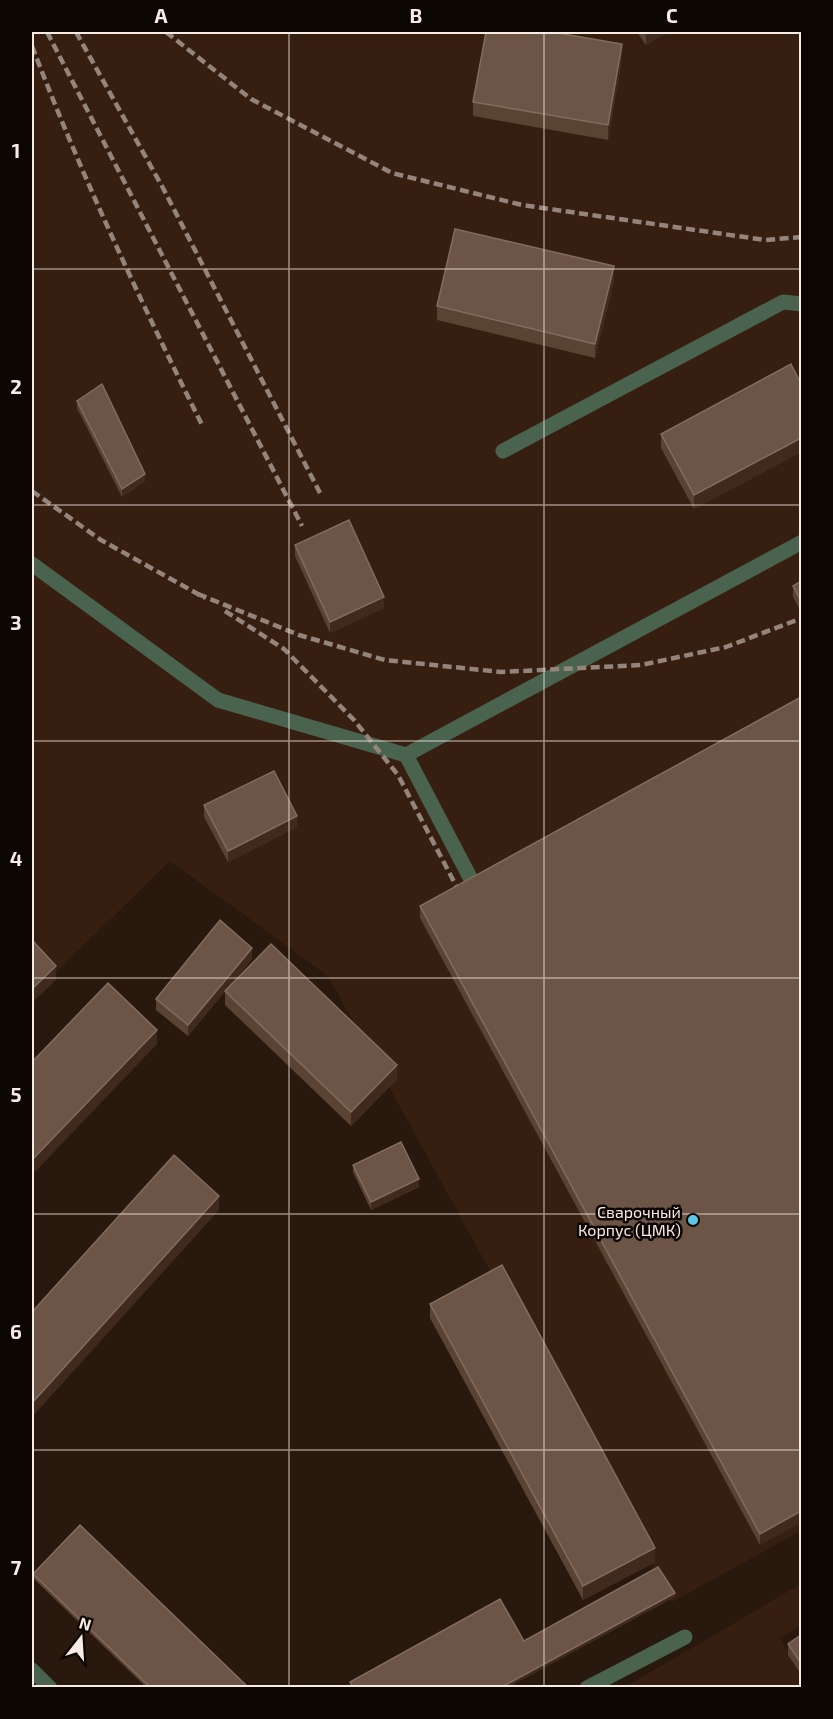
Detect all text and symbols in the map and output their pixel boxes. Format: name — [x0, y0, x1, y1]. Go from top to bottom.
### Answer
text: A — [154, 3, 168, 27]
text: B — [410, 3, 422, 27]
text: C — [666, 3, 678, 27]
text: 1 — [12, 138, 20, 162]
text: 2 — [10, 374, 22, 398]
text: 3 — [10, 610, 22, 634]
text: 4 — [10, 846, 23, 870]
text: 5 — [10, 1082, 22, 1106]
place label: Сварочный Корпус (ЦМК) — [578, 1202, 681, 1240]
marker: Сварочный Корпус (ЦМК) — [686, 1213, 700, 1227]
text: 6 — [10, 1319, 22, 1343]
text: 7 — [11, 1555, 22, 1579]
north arrow — [51, 1608, 111, 1668]
text: N — [77, 1612, 94, 1634]

